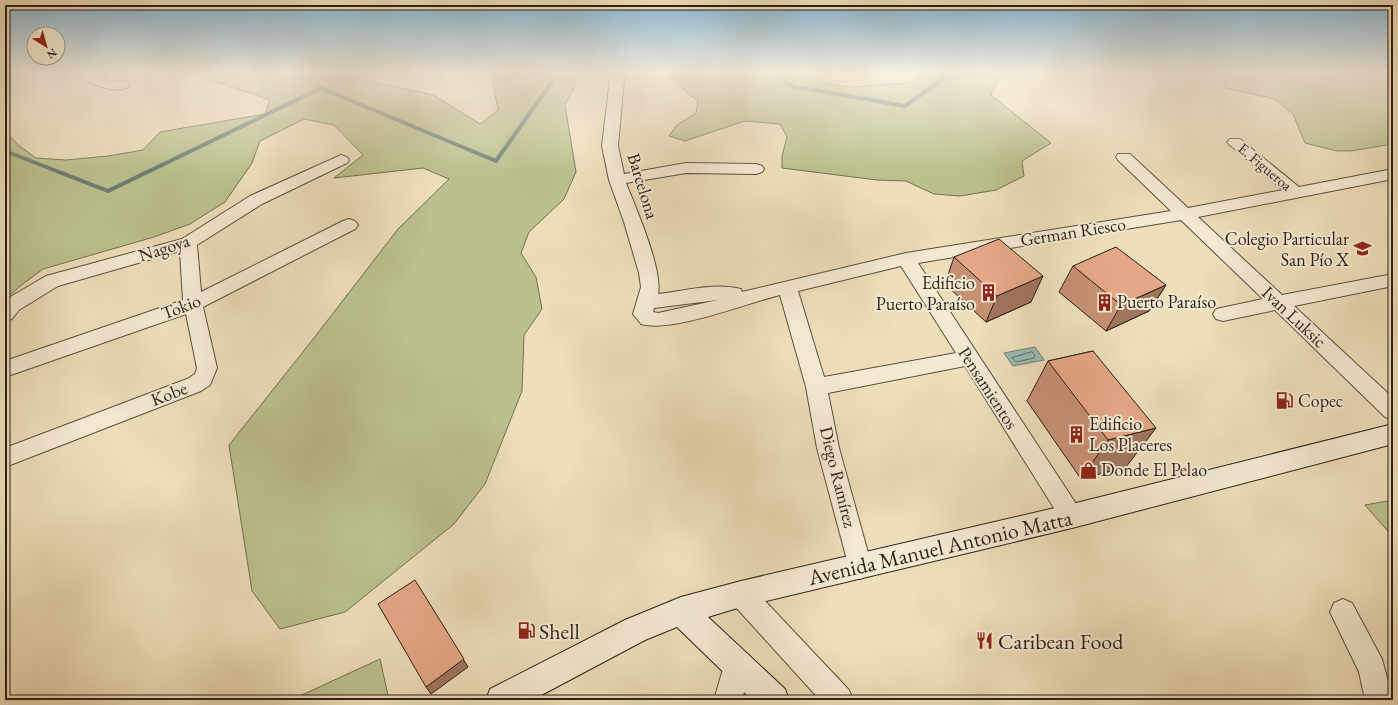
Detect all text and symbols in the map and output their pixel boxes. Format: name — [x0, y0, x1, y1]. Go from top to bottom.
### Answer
north arrow — [26, 26, 66, 66]
text: N — [44, 46, 60, 62]
street label: E. Figueroa — [1234, 139, 1296, 195]
street label: Barcelona — [623, 150, 665, 222]
street label: German Riesco — [1019, 212, 1127, 251]
place label: Colegio Particular San Pío X — [1225, 227, 1349, 271]
street label: Nagoya — [135, 228, 193, 267]
school or university icon: Colegio Particular San Pío X — [1352, 239, 1372, 259]
place label: Edificio Puerto Paraíso — [876, 271, 975, 315]
street label: Ivan Luksic — [1257, 281, 1331, 352]
building icon: Edificio Puerto Paraíso — [978, 283, 998, 303]
street label: Tokio — [158, 288, 204, 325]
place label: Puerto Paraíso — [1117, 290, 1216, 313]
building icon: Puerto Paraíso — [1094, 292, 1114, 312]
street label: Pensamientos — [953, 342, 1024, 434]
street label: Kobe — [147, 376, 190, 411]
place label: Copec — [1298, 389, 1343, 412]
fuel station icon: Copec — [1275, 391, 1295, 411]
place label: Edificio Los Placeres — [1089, 412, 1172, 456]
street label: Diego Ramírez — [815, 424, 862, 530]
building icon: Edificio Los Placeres — [1066, 424, 1086, 444]
place label: Donde El Pelao — [1101, 458, 1207, 481]
shop icon: Donde El Pelao — [1078, 460, 1098, 480]
street label: Avenida Manuel Antonio Matta — [804, 503, 1075, 592]
place label: Shell — [539, 617, 580, 646]
fuel station icon: Shell — [516, 621, 536, 641]
place label: Caribean Food — [998, 627, 1124, 656]
restaurant icon: Caribean Food — [975, 631, 995, 651]

